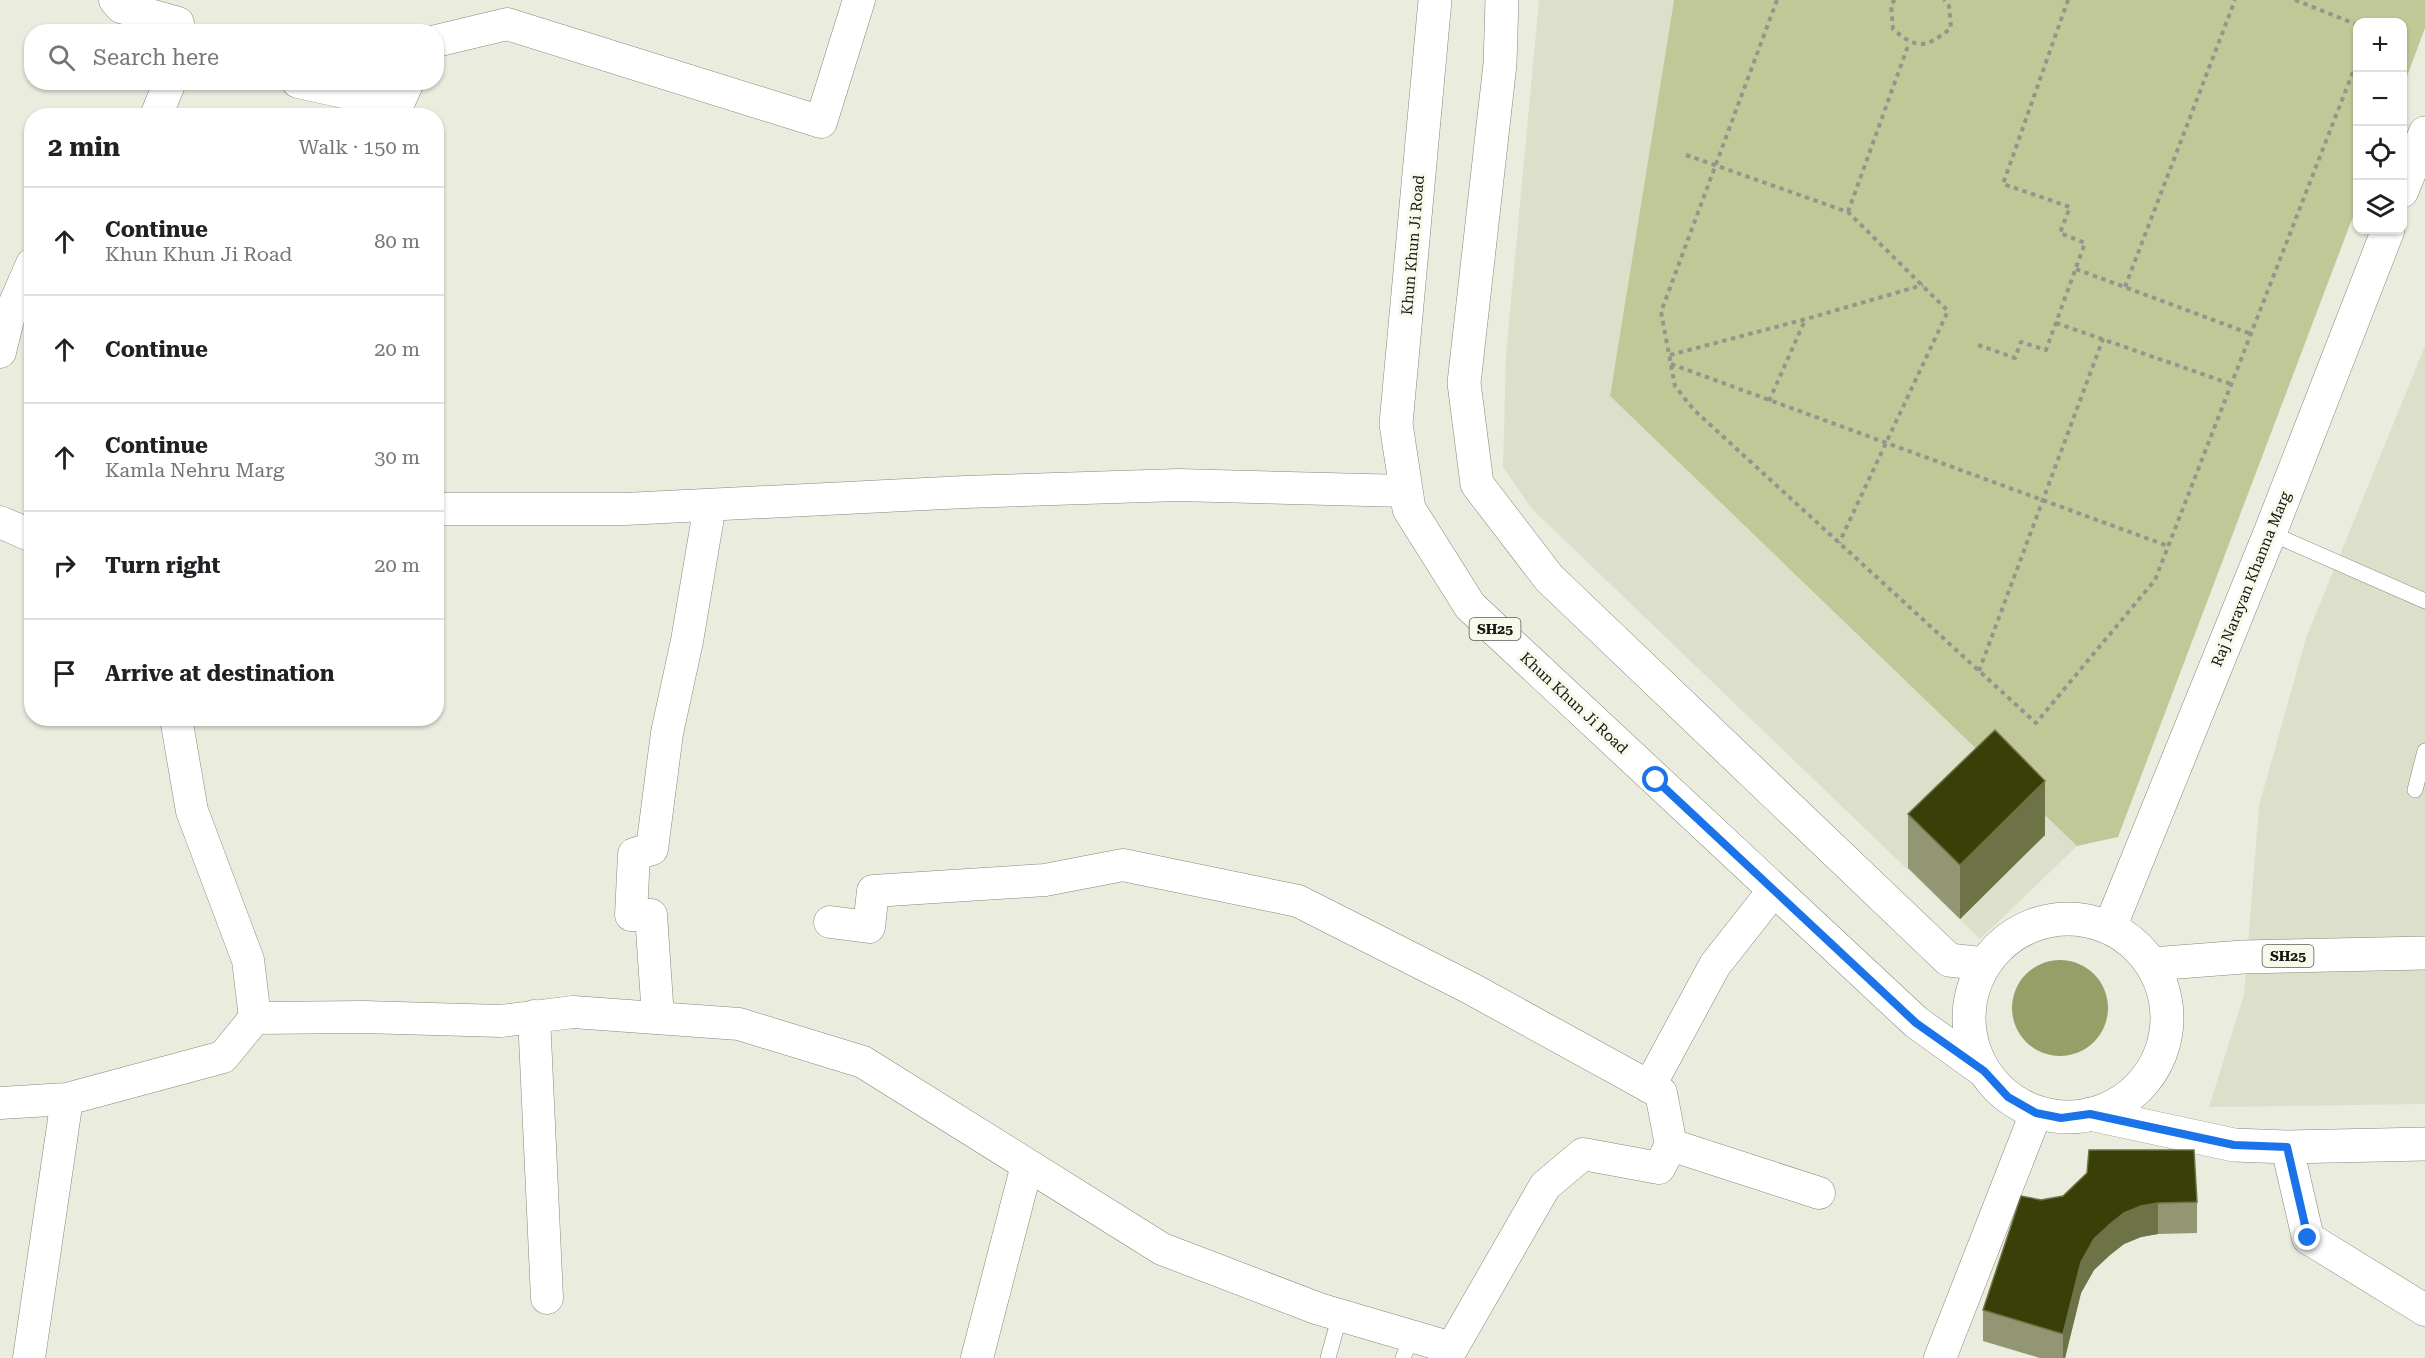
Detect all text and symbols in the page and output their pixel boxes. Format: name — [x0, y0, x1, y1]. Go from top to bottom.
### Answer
map controls — [2353, 18, 2407, 234]
button: + — [2353, 18, 2407, 72]
search box — [24, 24, 444, 90]
icon: search — [45, 41, 78, 74]
text: Search here — [93, 45, 219, 70]
button: − — [2353, 72, 2407, 126]
button: locate — [2353, 126, 2407, 180]
text: 2 min — [48, 132, 120, 162]
text: Walk · 150 m — [299, 135, 420, 159]
street label: Khun Khun Ji Road — [1398, 174, 1428, 316]
button: layers — [2353, 180, 2407, 234]
text: Continue — [105, 217, 208, 242]
icon: ahead — [48, 225, 81, 258]
text: 80 m — [374, 229, 420, 253]
text: Khun Khun Ji Road — [105, 242, 292, 266]
icon: ahead — [48, 333, 81, 366]
text: Continue — [105, 337, 208, 362]
text: 20 m — [374, 337, 420, 361]
text: Continue — [105, 433, 208, 458]
icon: ahead — [48, 441, 81, 474]
text: 30 m — [374, 445, 420, 469]
text: Kamla Nehru Marg — [105, 458, 284, 482]
street label: Raj Narayan Khanna Marg — [2208, 488, 2295, 669]
icon: right — [48, 549, 81, 582]
text: Turn right — [105, 553, 220, 578]
text: 20 m — [374, 553, 420, 577]
road number: SH25 — [1470, 618, 1520, 640]
street label: Khun Khun Ji Road — [1516, 649, 1632, 758]
icon: arrive — [48, 657, 81, 690]
text: Arrive at destination — [105, 661, 334, 686]
route start — [1642, 766, 1668, 792]
road number: SH25 — [2262, 945, 2314, 967]
route end — [2294, 1224, 2320, 1250]

